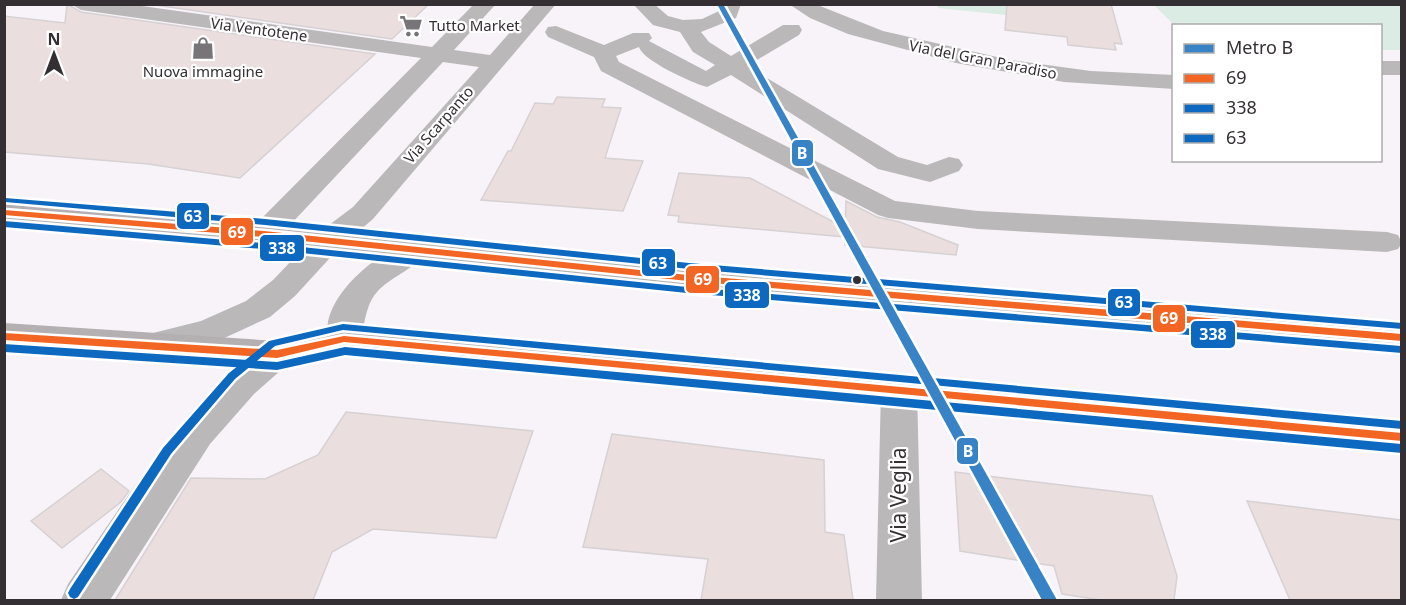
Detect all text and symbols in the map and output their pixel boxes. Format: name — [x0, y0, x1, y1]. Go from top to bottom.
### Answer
street label: Via Ventotene — [209, 12, 309, 46]
supermarket icon: Tutto Market — [398, 13, 424, 39]
place label: Tutto Market — [429, 15, 520, 35]
north arrow — [24, 24, 84, 84]
legend — [1172, 24, 1382, 162]
text: N — [47, 28, 61, 50]
shop icon: Nuova immagine — [190, 35, 216, 61]
street label: Via del Gran Paradiso — [908, 35, 1059, 83]
text: Metro B — [1226, 35, 1293, 59]
place label: Nuova immagine — [143, 61, 263, 81]
text: 69 — [1226, 65, 1247, 89]
street label: Via Scarpanto — [399, 81, 477, 167]
text: 338 — [1226, 95, 1257, 119]
text: 63 — [1226, 125, 1247, 149]
line badge: B — [791, 139, 814, 167]
text: B — [797, 142, 807, 164]
line badge: 63 — [176, 202, 210, 230]
text: 63 — [184, 205, 202, 227]
line badge: 69 — [220, 217, 254, 246]
text: 69 — [228, 221, 246, 243]
line badge: 338 — [259, 234, 305, 262]
text: 338 — [268, 237, 296, 259]
line badge: 63 — [641, 248, 676, 277]
text: 63 — [649, 252, 667, 274]
line badge: 69 — [685, 265, 720, 294]
text: 69 — [694, 268, 712, 290]
unlabelled marker — [851, 274, 863, 286]
line badge: 338 — [724, 281, 770, 309]
text: 338 — [733, 284, 761, 306]
line badge: 63 — [1107, 288, 1141, 317]
text: 63 — [1115, 291, 1133, 313]
line badge: 69 — [1152, 304, 1186, 333]
text: 69 — [1160, 307, 1178, 329]
line badge: 338 — [1190, 320, 1236, 349]
text: 338 — [1199, 323, 1227, 345]
line badge: B — [956, 437, 979, 465]
text: B — [963, 440, 973, 462]
street label: Via Veglia — [884, 448, 912, 542]

